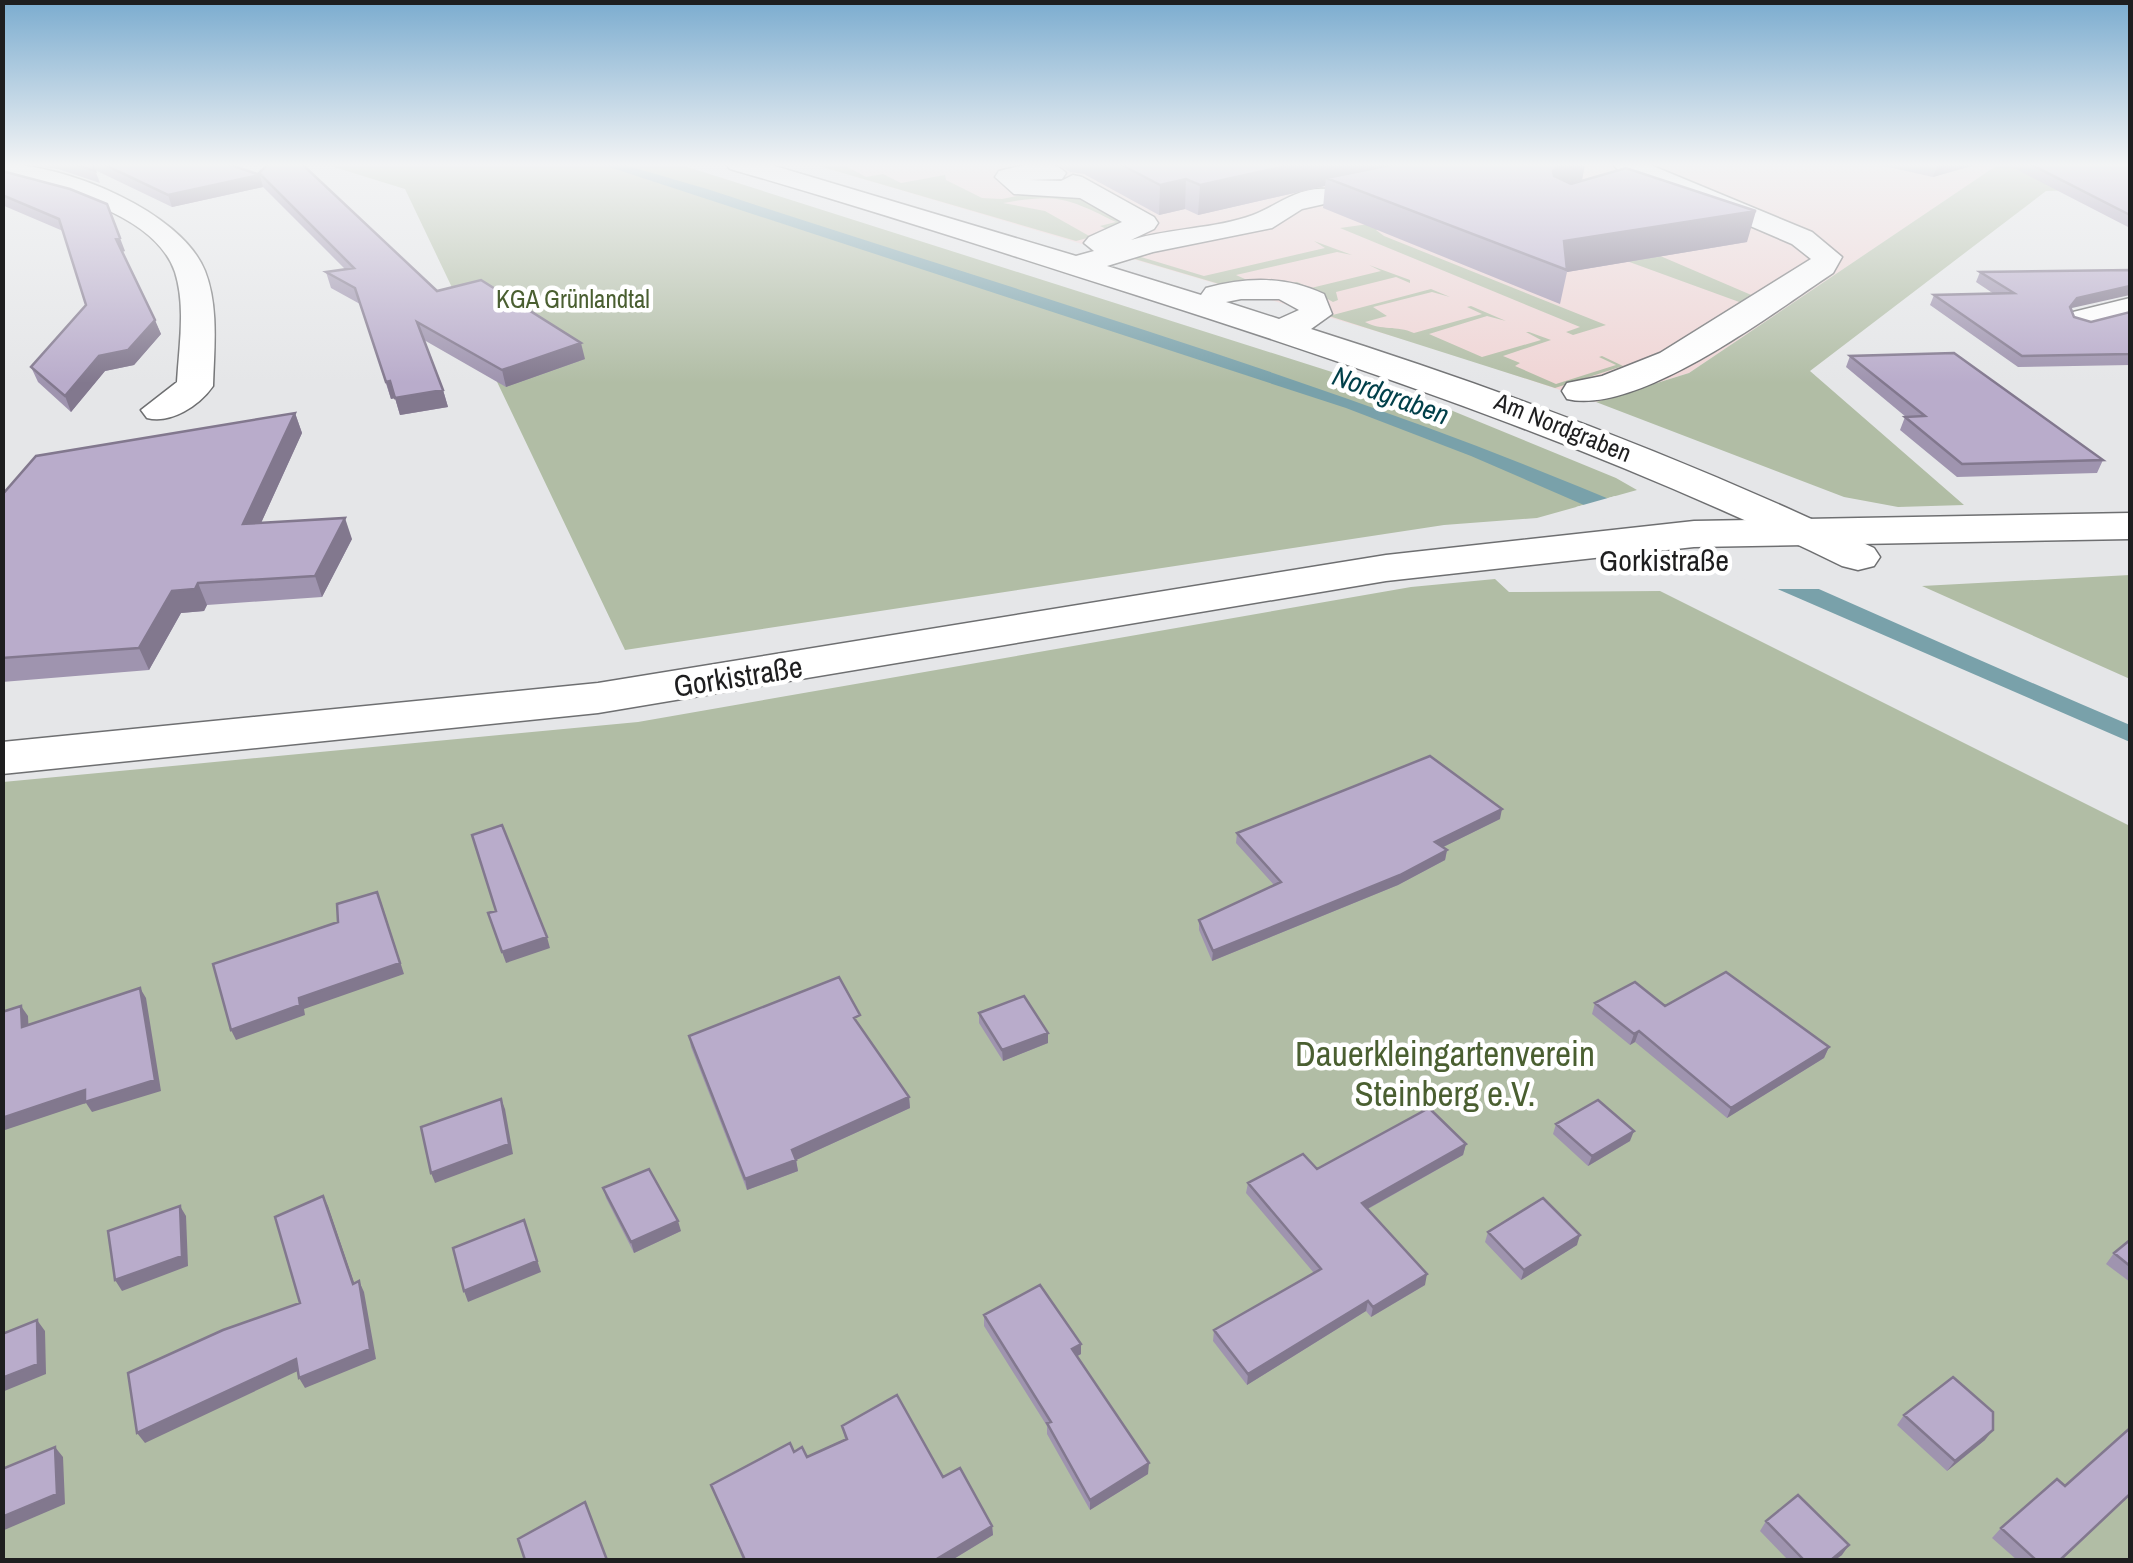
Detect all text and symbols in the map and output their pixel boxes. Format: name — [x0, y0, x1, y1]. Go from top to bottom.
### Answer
park label: KGA Grünlandtal — [496, 282, 650, 316]
water label: Nordgraben — [1328, 356, 1454, 434]
street label: Am Nordgraben — [1489, 384, 1636, 470]
street label: Gorkistraße — [1599, 540, 1729, 580]
street label: Gorkistraße — [671, 646, 805, 706]
park label: Dauerkleingartenverein Steinberg e.V. — [1295, 1030, 1595, 1117]

